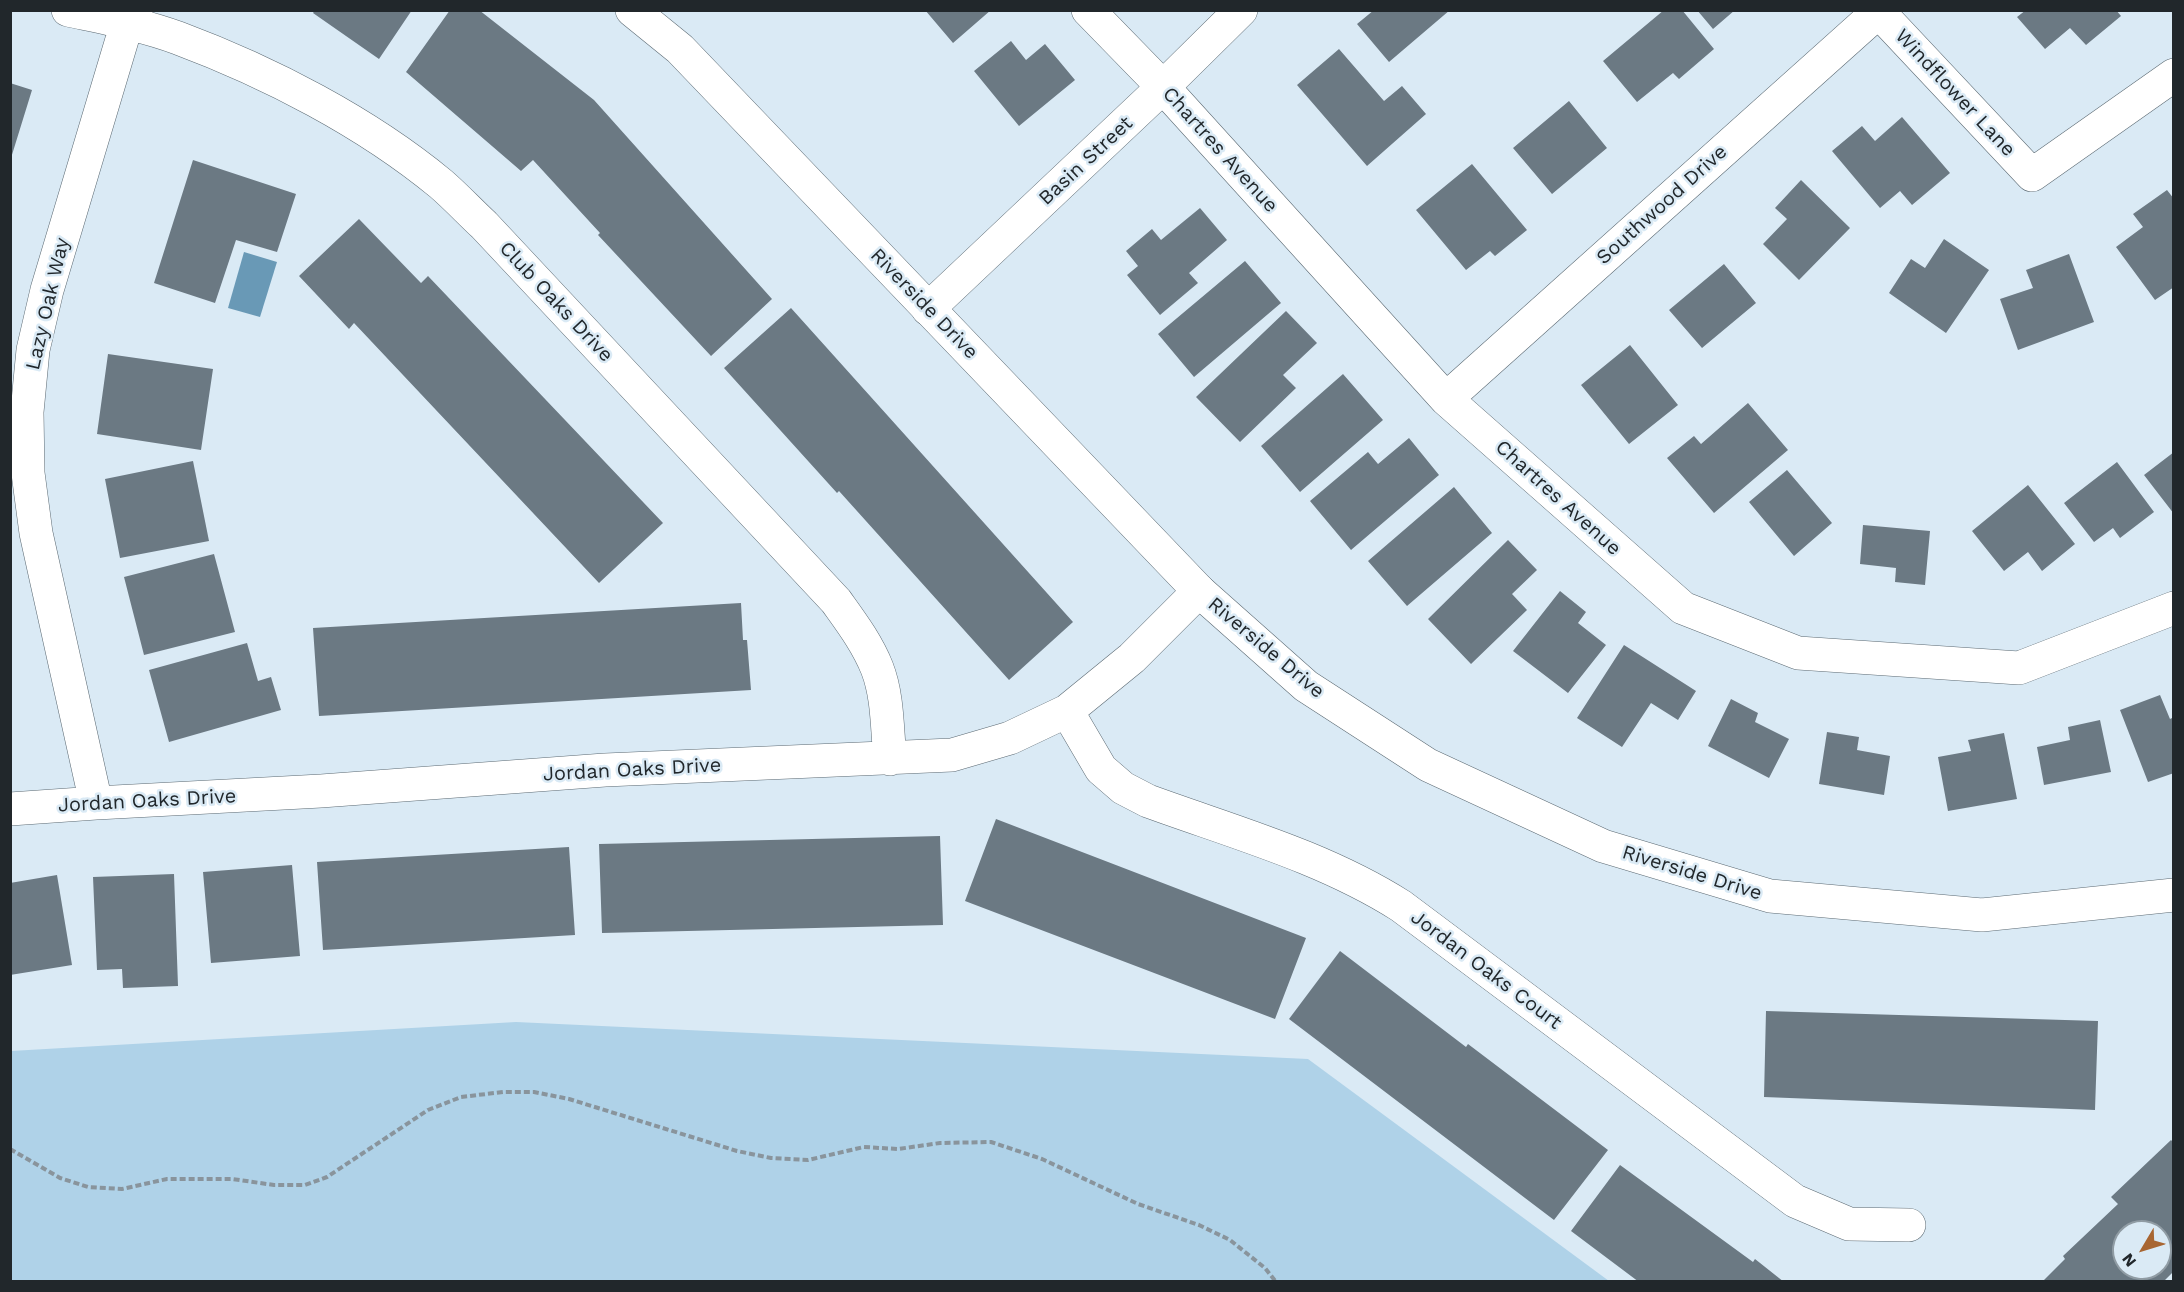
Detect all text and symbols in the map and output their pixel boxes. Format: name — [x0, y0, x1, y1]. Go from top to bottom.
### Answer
street label: Windflower Lane — [1890, 24, 2020, 162]
street label: Chartres Avenue — [1157, 82, 1283, 218]
street label: Basin Street — [1034, 111, 1138, 211]
street label: Southwood Drive — [1592, 140, 1732, 270]
street label: Lazy Oak Way — [21, 236, 75, 372]
street label: Club Oaks Drive — [494, 237, 618, 367]
street label: Riverside Drive — [865, 244, 983, 364]
street label: Chartres Avenue — [1490, 435, 1626, 561]
street label: Riverside Drive — [1203, 592, 1329, 704]
street label: Jordan Oaks Drive — [542, 753, 722, 787]
street label: Jordan Oaks Drive — [57, 784, 237, 818]
street label: Riverside Drive — [1619, 840, 1765, 906]
street label: Jordan Oaks Court — [1406, 905, 1566, 1035]
north arrow — [2112, 1220, 2172, 1280]
text: N — [2118, 1250, 2140, 1271]

